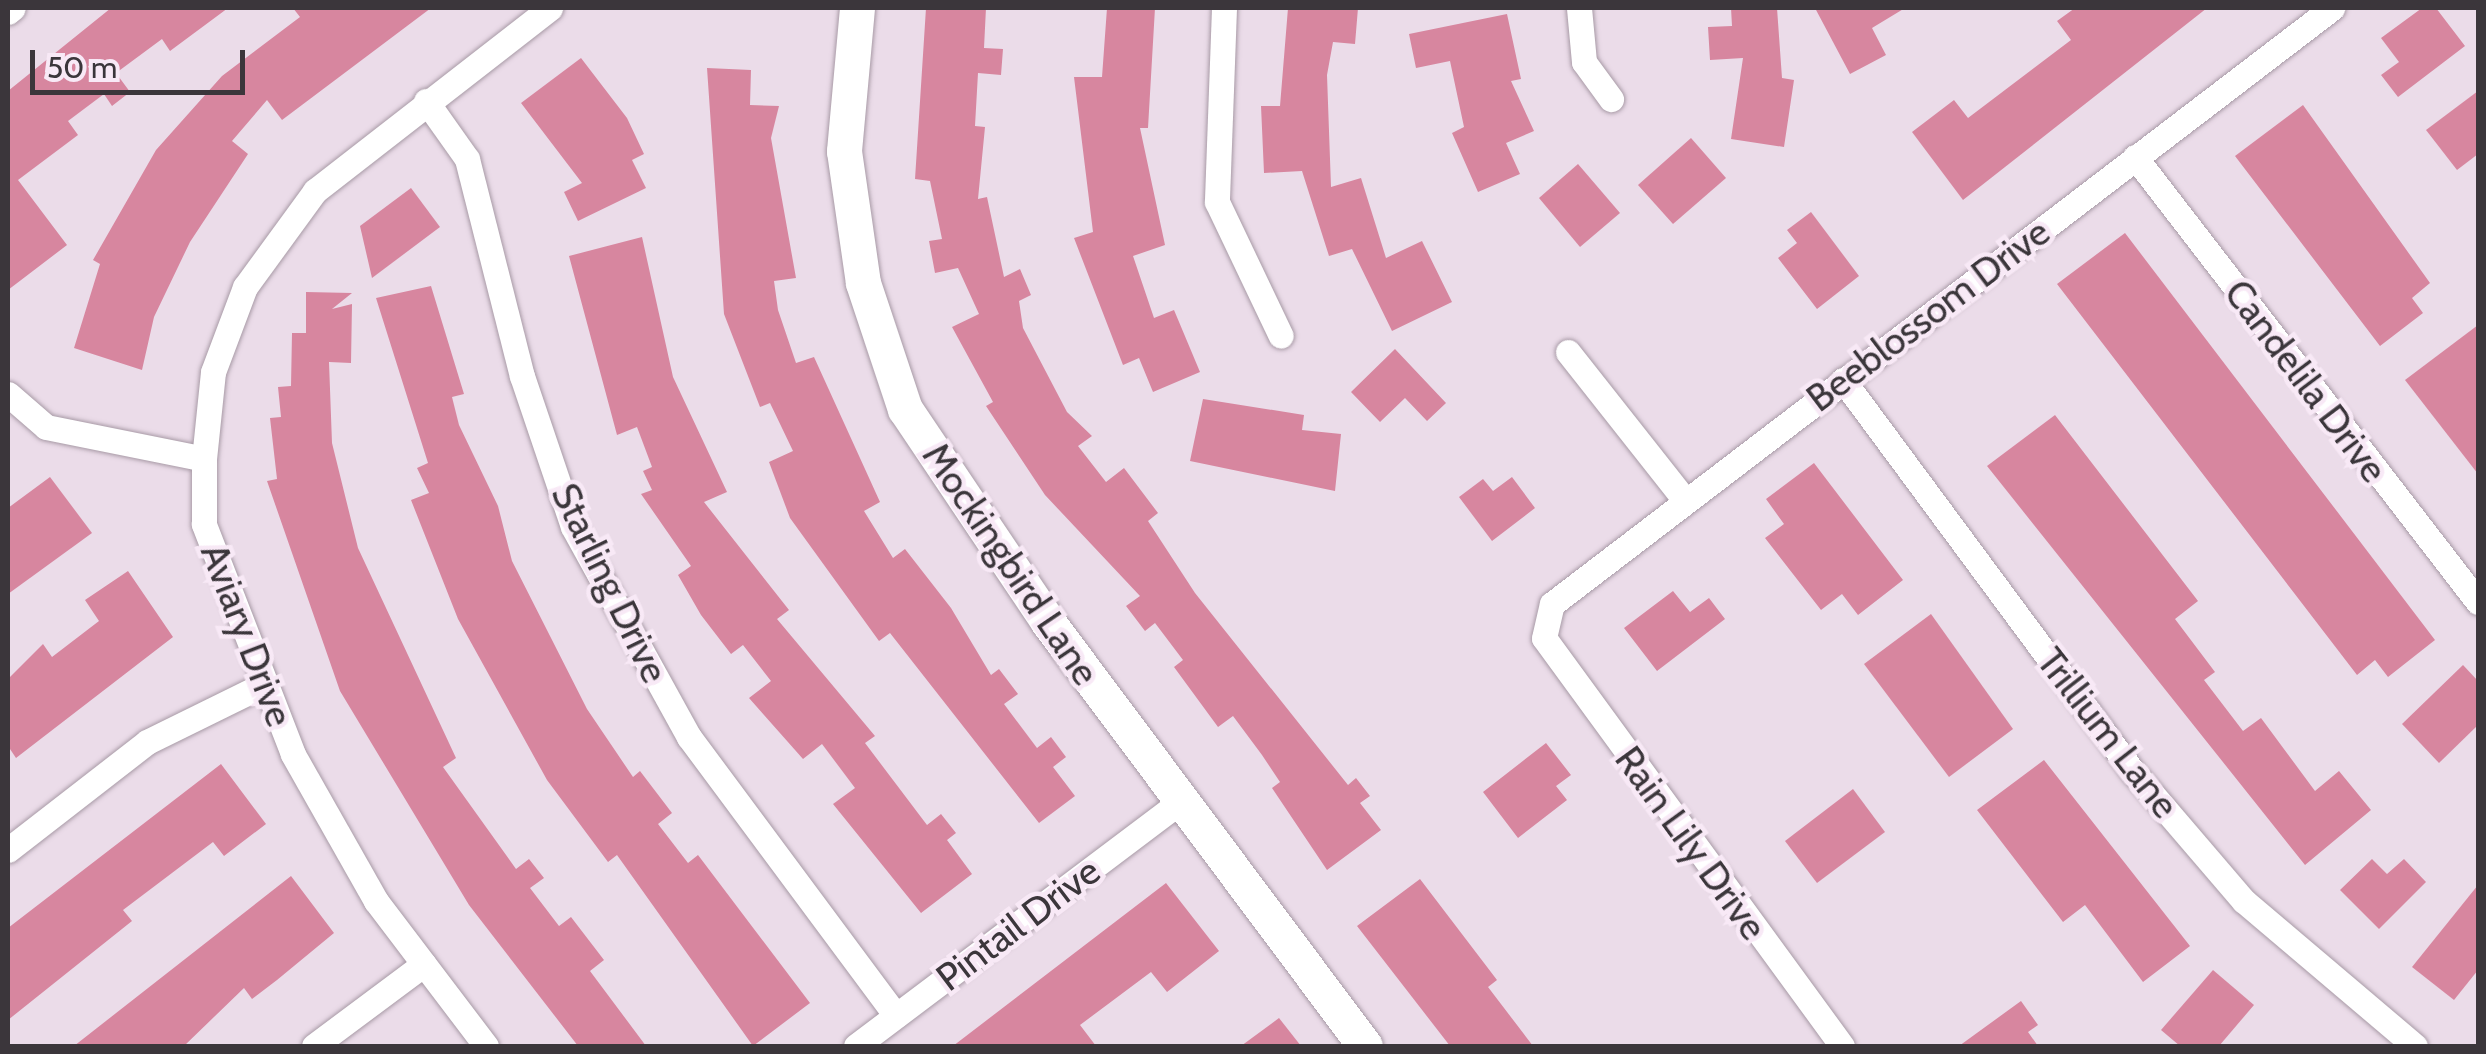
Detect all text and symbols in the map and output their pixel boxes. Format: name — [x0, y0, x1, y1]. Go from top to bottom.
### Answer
scale bar — [35, 30, 250, 92]
text: 50 m — [47, 49, 117, 86]
street label: Beeblossom Drive — [1798, 209, 2058, 421]
street label: Candelila Drive — [2215, 271, 2397, 491]
street label: Mockingbird Lane — [913, 434, 1109, 694]
street label: Starling Drive — [542, 476, 678, 690]
street label: Aviary Drive — [191, 537, 303, 733]
street label: Trillium Lane — [2028, 639, 2188, 827]
street label: Rain Lily Drive — [1606, 738, 1776, 948]
street label: Pintail Drive — [927, 848, 1109, 1000]

